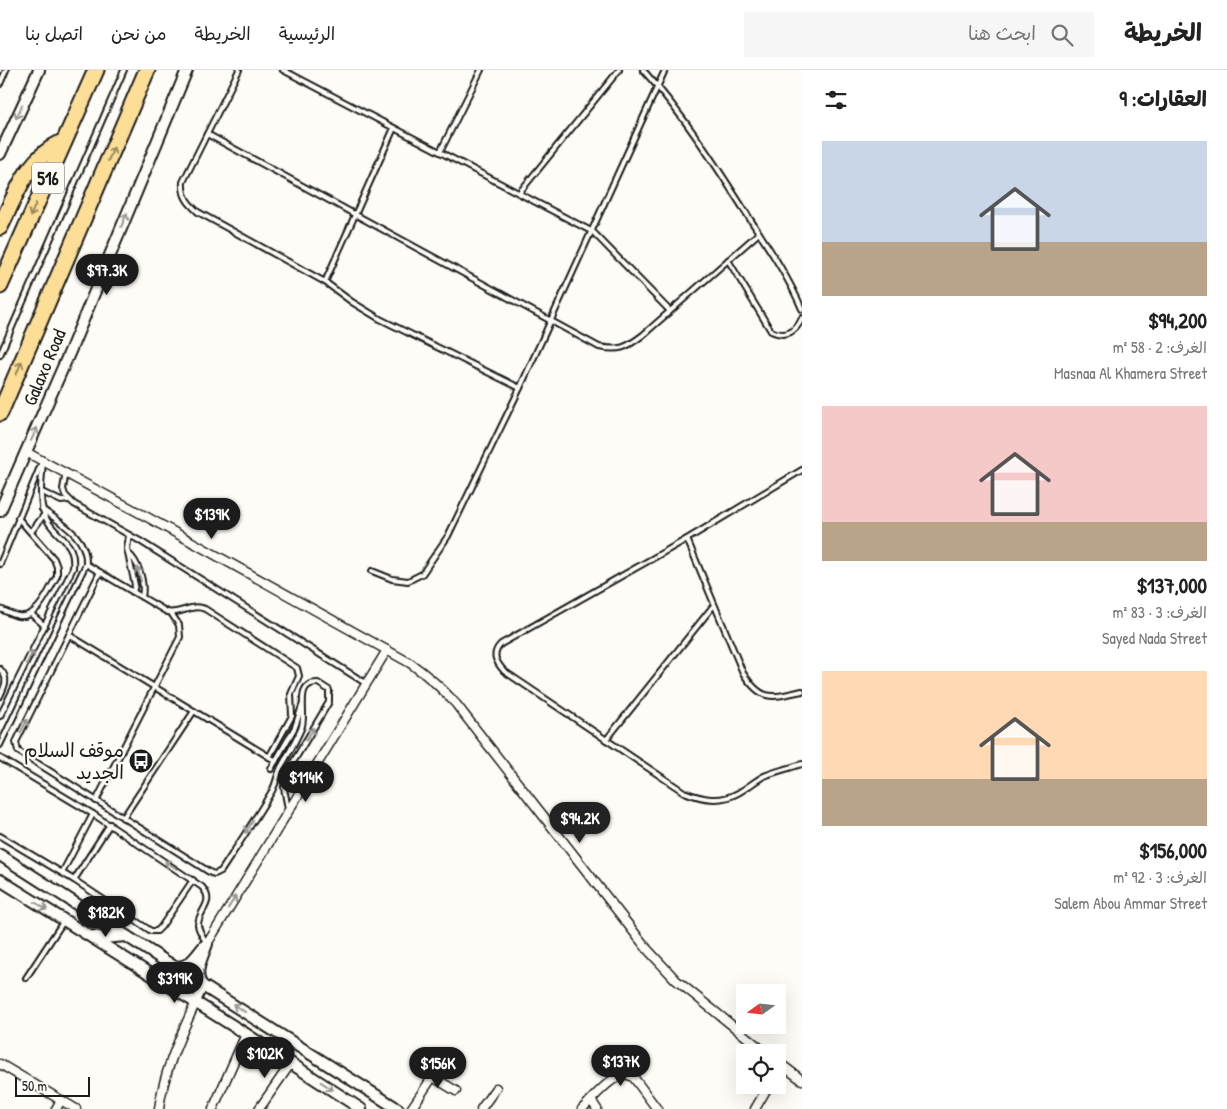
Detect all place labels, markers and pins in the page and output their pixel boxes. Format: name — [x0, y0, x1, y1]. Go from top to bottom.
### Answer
pin: $97.3K — [66, 254, 148, 296]
pin: $139K — [177, 498, 247, 540]
place label: موقف السلام الجديد — [24, 737, 124, 785]
bus stop icon: موقف السلام الجديد — [128, 748, 154, 774]
pin: $114K — [271, 760, 341, 803]
pin: $94.2K — [539, 802, 621, 844]
pin: $182K — [71, 896, 141, 938]
pin: $319K — [140, 962, 210, 1004]
pin: $102K — [230, 1036, 300, 1079]
pin: $137K — [586, 1044, 656, 1087]
pin: $156K — [403, 1046, 473, 1089]

